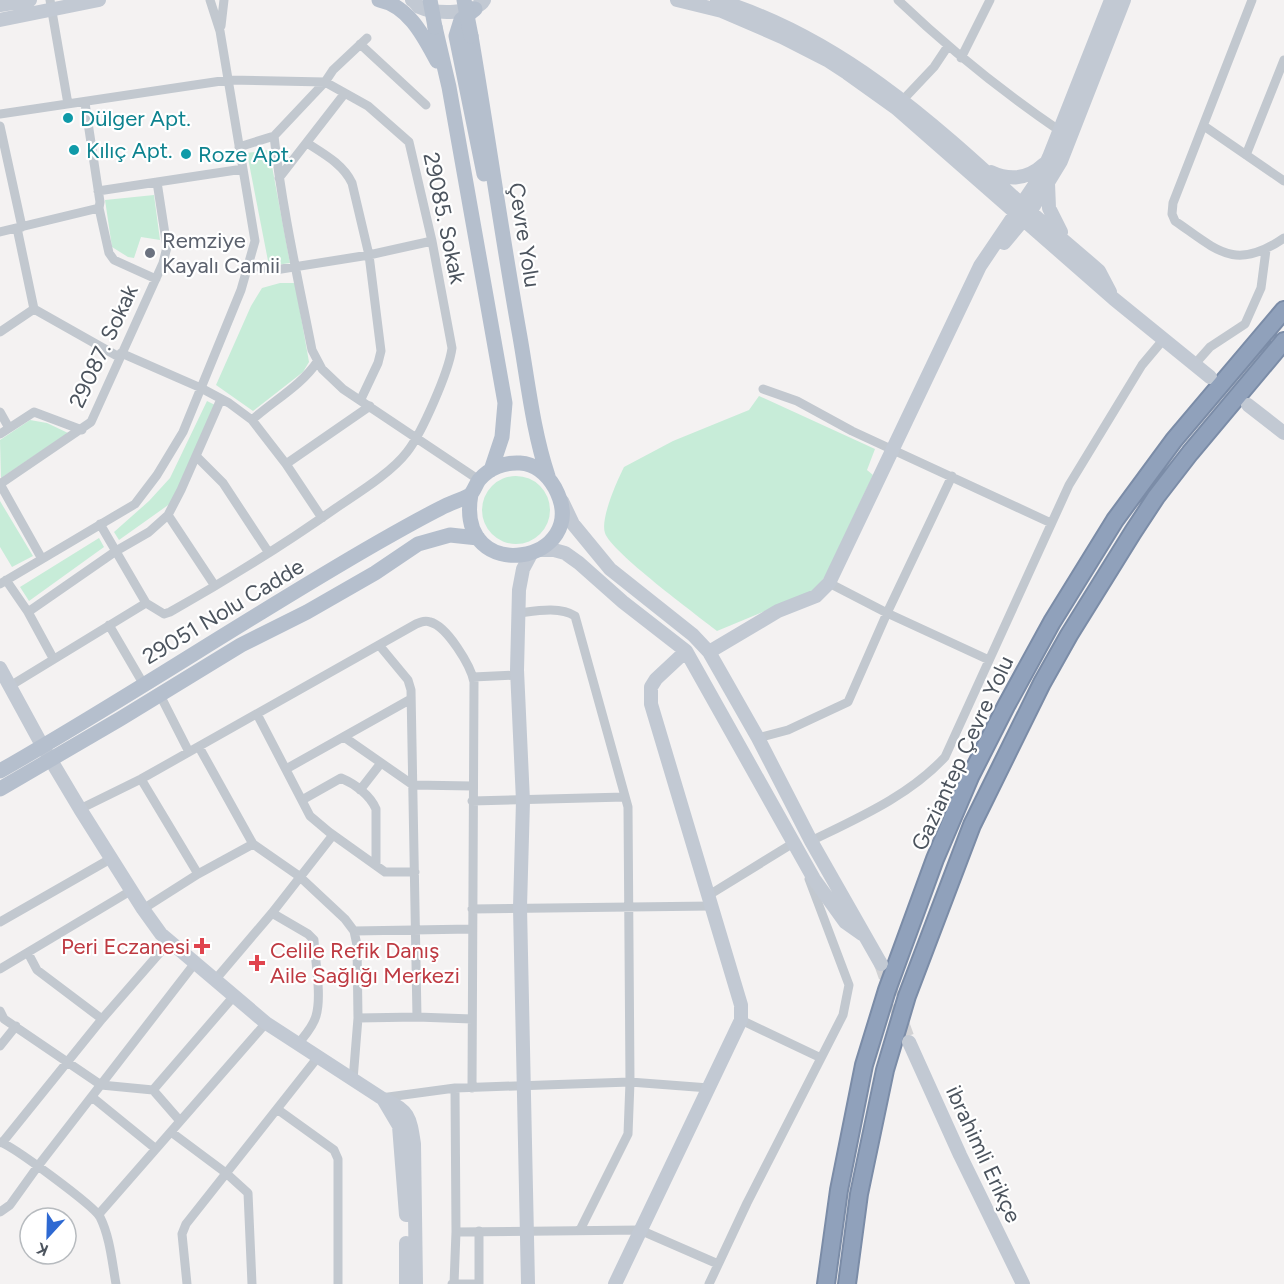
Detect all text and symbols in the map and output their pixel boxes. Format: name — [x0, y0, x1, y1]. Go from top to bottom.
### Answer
place label: Dülger Apt. — [80, 105, 191, 132]
marker: Dülger Apt. — [61, 111, 75, 125]
place label: Kılıç Apt. — [86, 137, 173, 164]
place label: Roze Apt. — [198, 141, 294, 168]
marker: Kılıç Apt. — [67, 143, 81, 157]
marker: Roze Apt. — [179, 147, 193, 161]
street label: 29085. Sokak — [417, 150, 472, 287]
street label: Çevre Yolu — [503, 181, 546, 289]
place label: Remziye Kayalı Camii — [162, 227, 280, 279]
marker: Remziye Kayalı Camii — [143, 246, 157, 260]
street label: 29087. Sokak — [63, 280, 144, 412]
street label: 29051 Nolu Cadde — [138, 553, 309, 670]
street label: Gaziantep Çevre Yolu — [905, 652, 1019, 855]
place label: Peri Eczanesi — [61, 933, 190, 960]
place label: Celile Refik Danış Aile Sağlığı Merkezi — [270, 937, 460, 989]
marker: Peri Eczanesi — [195, 939, 209, 953]
marker: Celile Refik Danış Aile Sağlığı Merkezi — [248, 954, 266, 972]
street label: ibrahimli Erikçe — [940, 1081, 1027, 1227]
north arrow — [18, 1206, 78, 1266]
text: K — [34, 1239, 51, 1260]

